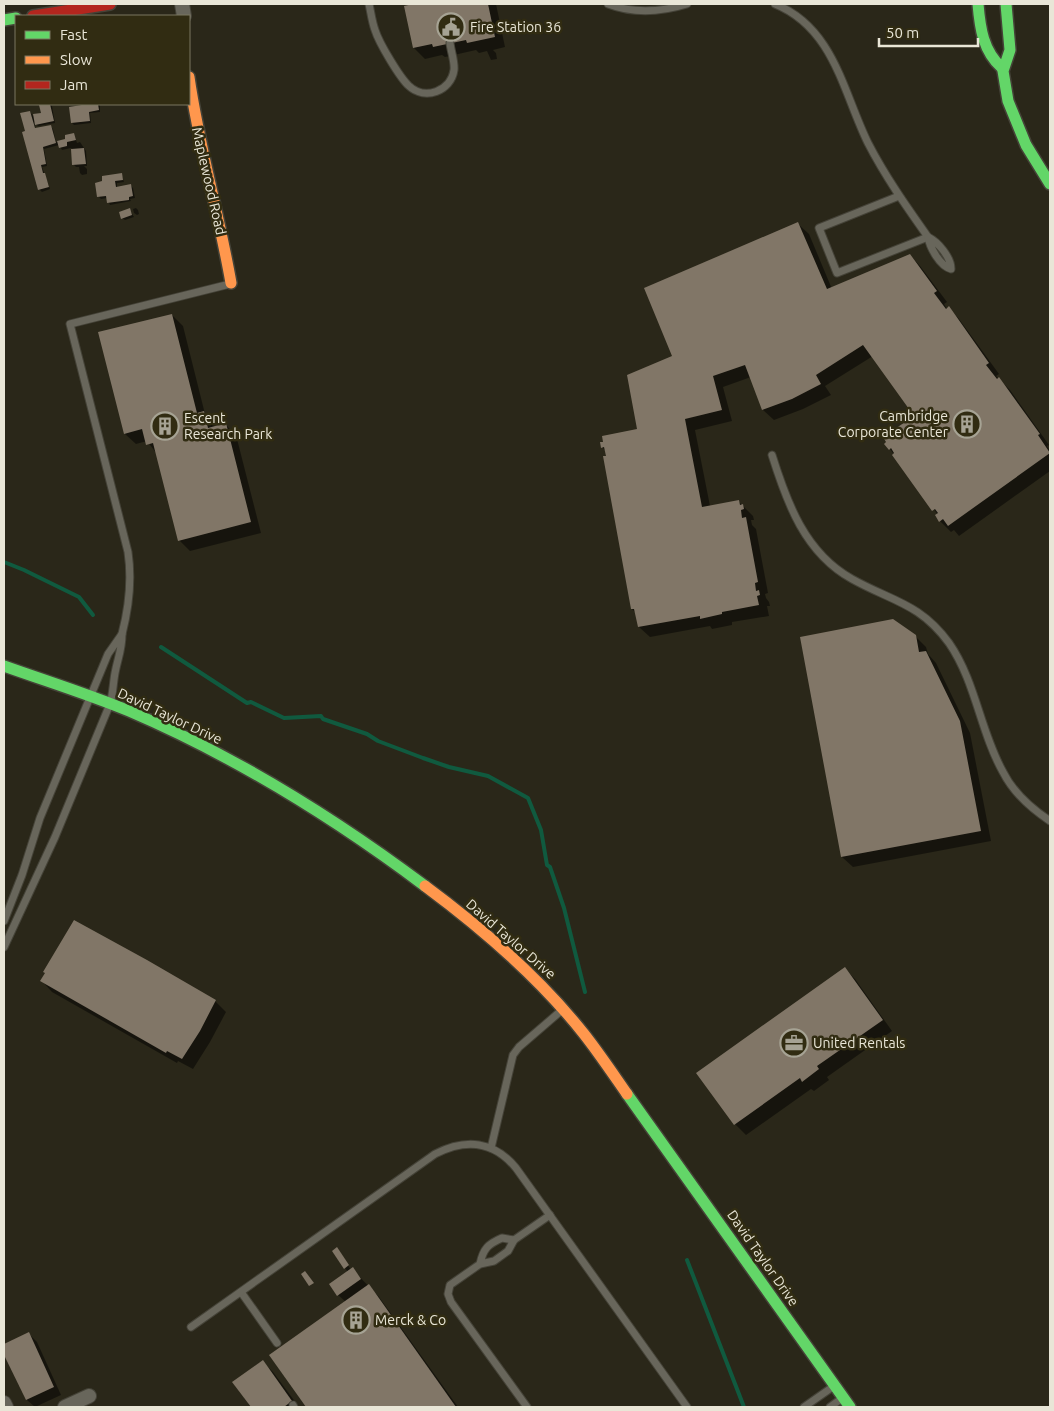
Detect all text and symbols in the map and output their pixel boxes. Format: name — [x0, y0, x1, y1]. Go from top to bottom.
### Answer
public building icon: Fire Station 36 — [436, 12, 466, 42]
legend — [15, 15, 190, 105]
scale bar — [879, 15, 978, 47]
place label: Fire Station 36 — [470, 19, 561, 35]
text: 50 m — [886, 24, 919, 41]
text: Fast — [60, 26, 88, 43]
text: Slow — [60, 51, 93, 68]
text: Jam — [60, 76, 88, 93]
street label: Maplewood Road — [189, 126, 229, 236]
place label: Cambridge Corporate Center — [838, 408, 949, 440]
building icon: Cambridge Corporate Center — [952, 409, 982, 439]
place label: Escent Research Park — [184, 410, 272, 442]
building icon: Escent Research Park — [150, 411, 180, 441]
street label: David Taylor Drive — [115, 685, 225, 747]
street label: David Taylor Drive — [463, 896, 559, 982]
office icon: United Rentals — [779, 1028, 809, 1058]
place label: United Rentals — [813, 1035, 905, 1051]
street label: David Taylor Drive — [724, 1207, 802, 1309]
building icon: Merck & Co — [341, 1305, 371, 1335]
place label: Merck & Co — [375, 1312, 446, 1328]

